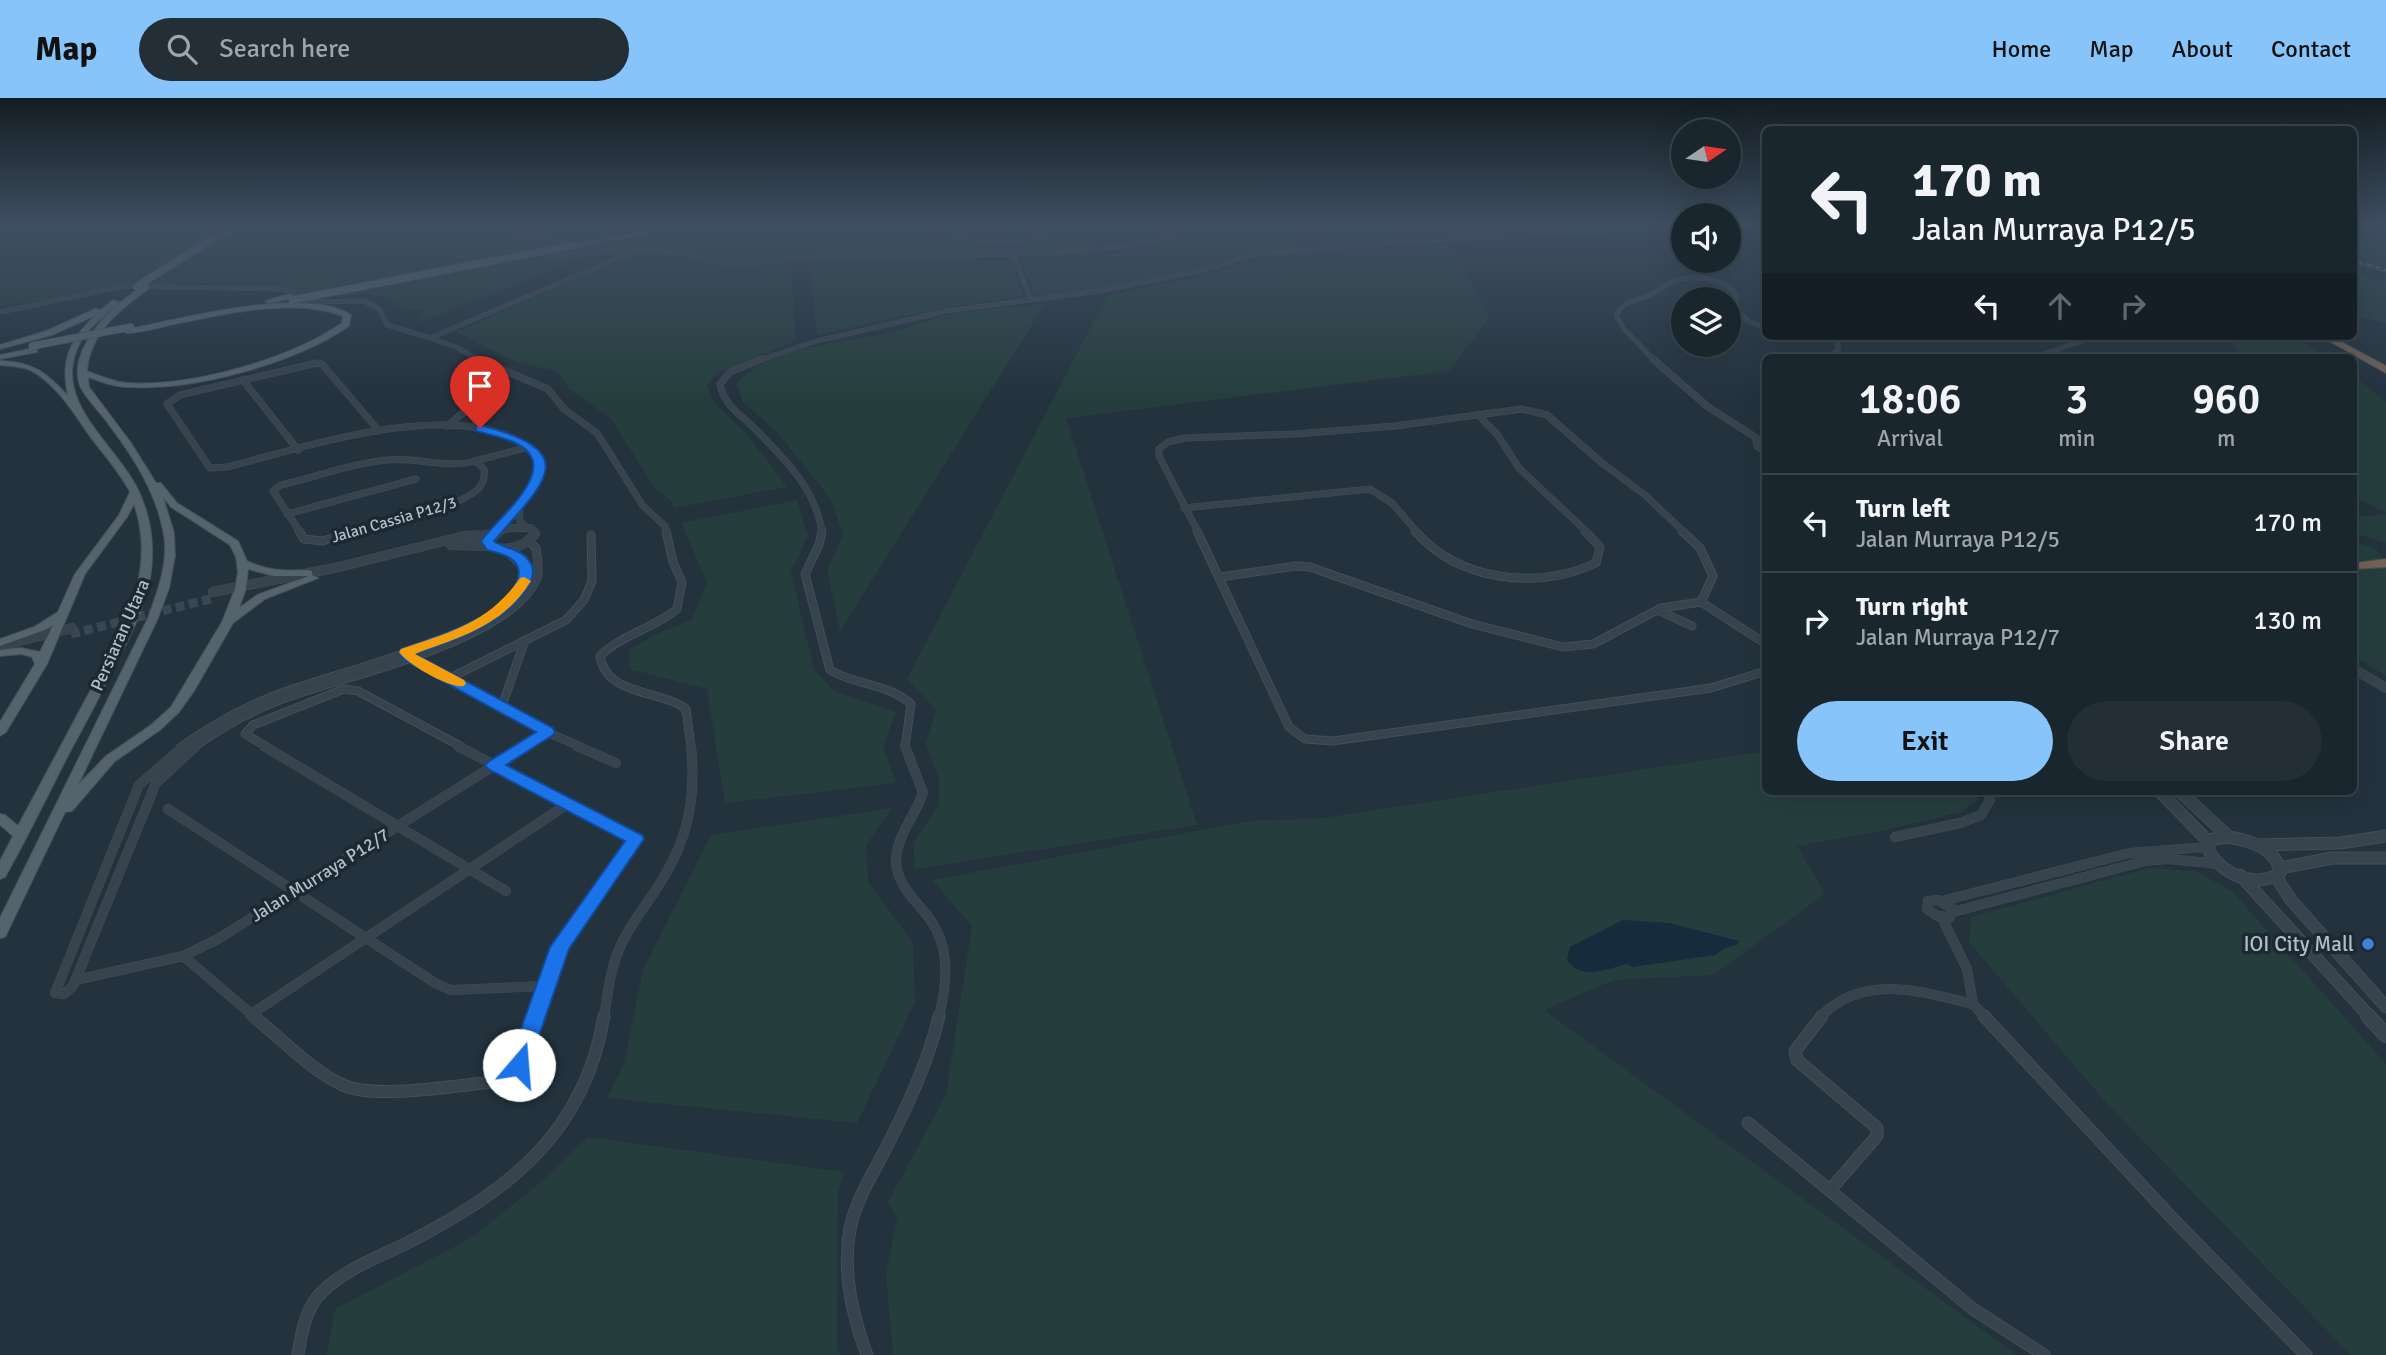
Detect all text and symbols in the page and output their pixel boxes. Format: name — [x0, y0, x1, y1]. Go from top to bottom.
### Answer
search box — [139, 18, 629, 81]
text: Map — [35, 29, 97, 70]
icon: search — [163, 30, 201, 68]
text: Search here — [219, 33, 350, 65]
text: Home — [1991, 34, 2051, 64]
text: Map — [2089, 34, 2134, 64]
text: About — [2172, 34, 2233, 64]
text: Contact — [2271, 34, 2351, 64]
north arrow — [1671, 119, 1741, 189]
map controls — [1671, 119, 1741, 357]
text: 170 m — [1912, 150, 2042, 210]
icon: left — [1797, 154, 1888, 245]
button: sound — [1671, 203, 1741, 273]
text: Jalan Murraya P12/5 — [1912, 210, 2196, 249]
button: layers — [1671, 287, 1741, 357]
icon: left — [1968, 287, 2006, 325]
icon: ahead — [2041, 287, 2079, 325]
icon: right — [2114, 287, 2152, 325]
pin — [450, 356, 510, 428]
icon: arrive — [461, 367, 499, 405]
text: 18:06 — [1859, 374, 1961, 425]
text: 3 — [2065, 374, 2088, 425]
text: 960 — [2192, 374, 2260, 425]
text: Arrival — [1877, 424, 1943, 453]
text: min — [2058, 424, 2095, 453]
text: m — [2217, 424, 2235, 453]
street label: Jalan Cassia P12/3 — [329, 493, 459, 547]
text: Turn left — [1856, 493, 1950, 525]
icon: left — [1797, 504, 1835, 542]
text: 170 m — [2253, 507, 2322, 539]
text: Jalan Murraya P12/5 — [1856, 525, 2060, 554]
street label: Persiaran Utara — [86, 576, 154, 694]
text: Turn right — [1856, 591, 1968, 623]
icon: right — [1797, 602, 1835, 640]
text: 130 m — [2253, 605, 2322, 637]
text: Jalan Murraya P12/7 — [1856, 623, 2060, 652]
button: Exit — [1797, 701, 2053, 781]
button: Share — [2067, 701, 2322, 781]
street label: Jalan Murraya P12/7 — [246, 823, 394, 927]
place label: IOI City Mall — [2243, 931, 2354, 957]
marker: IOI City Mall — [2360, 936, 2376, 952]
position arrow — [482, 1028, 556, 1102]

